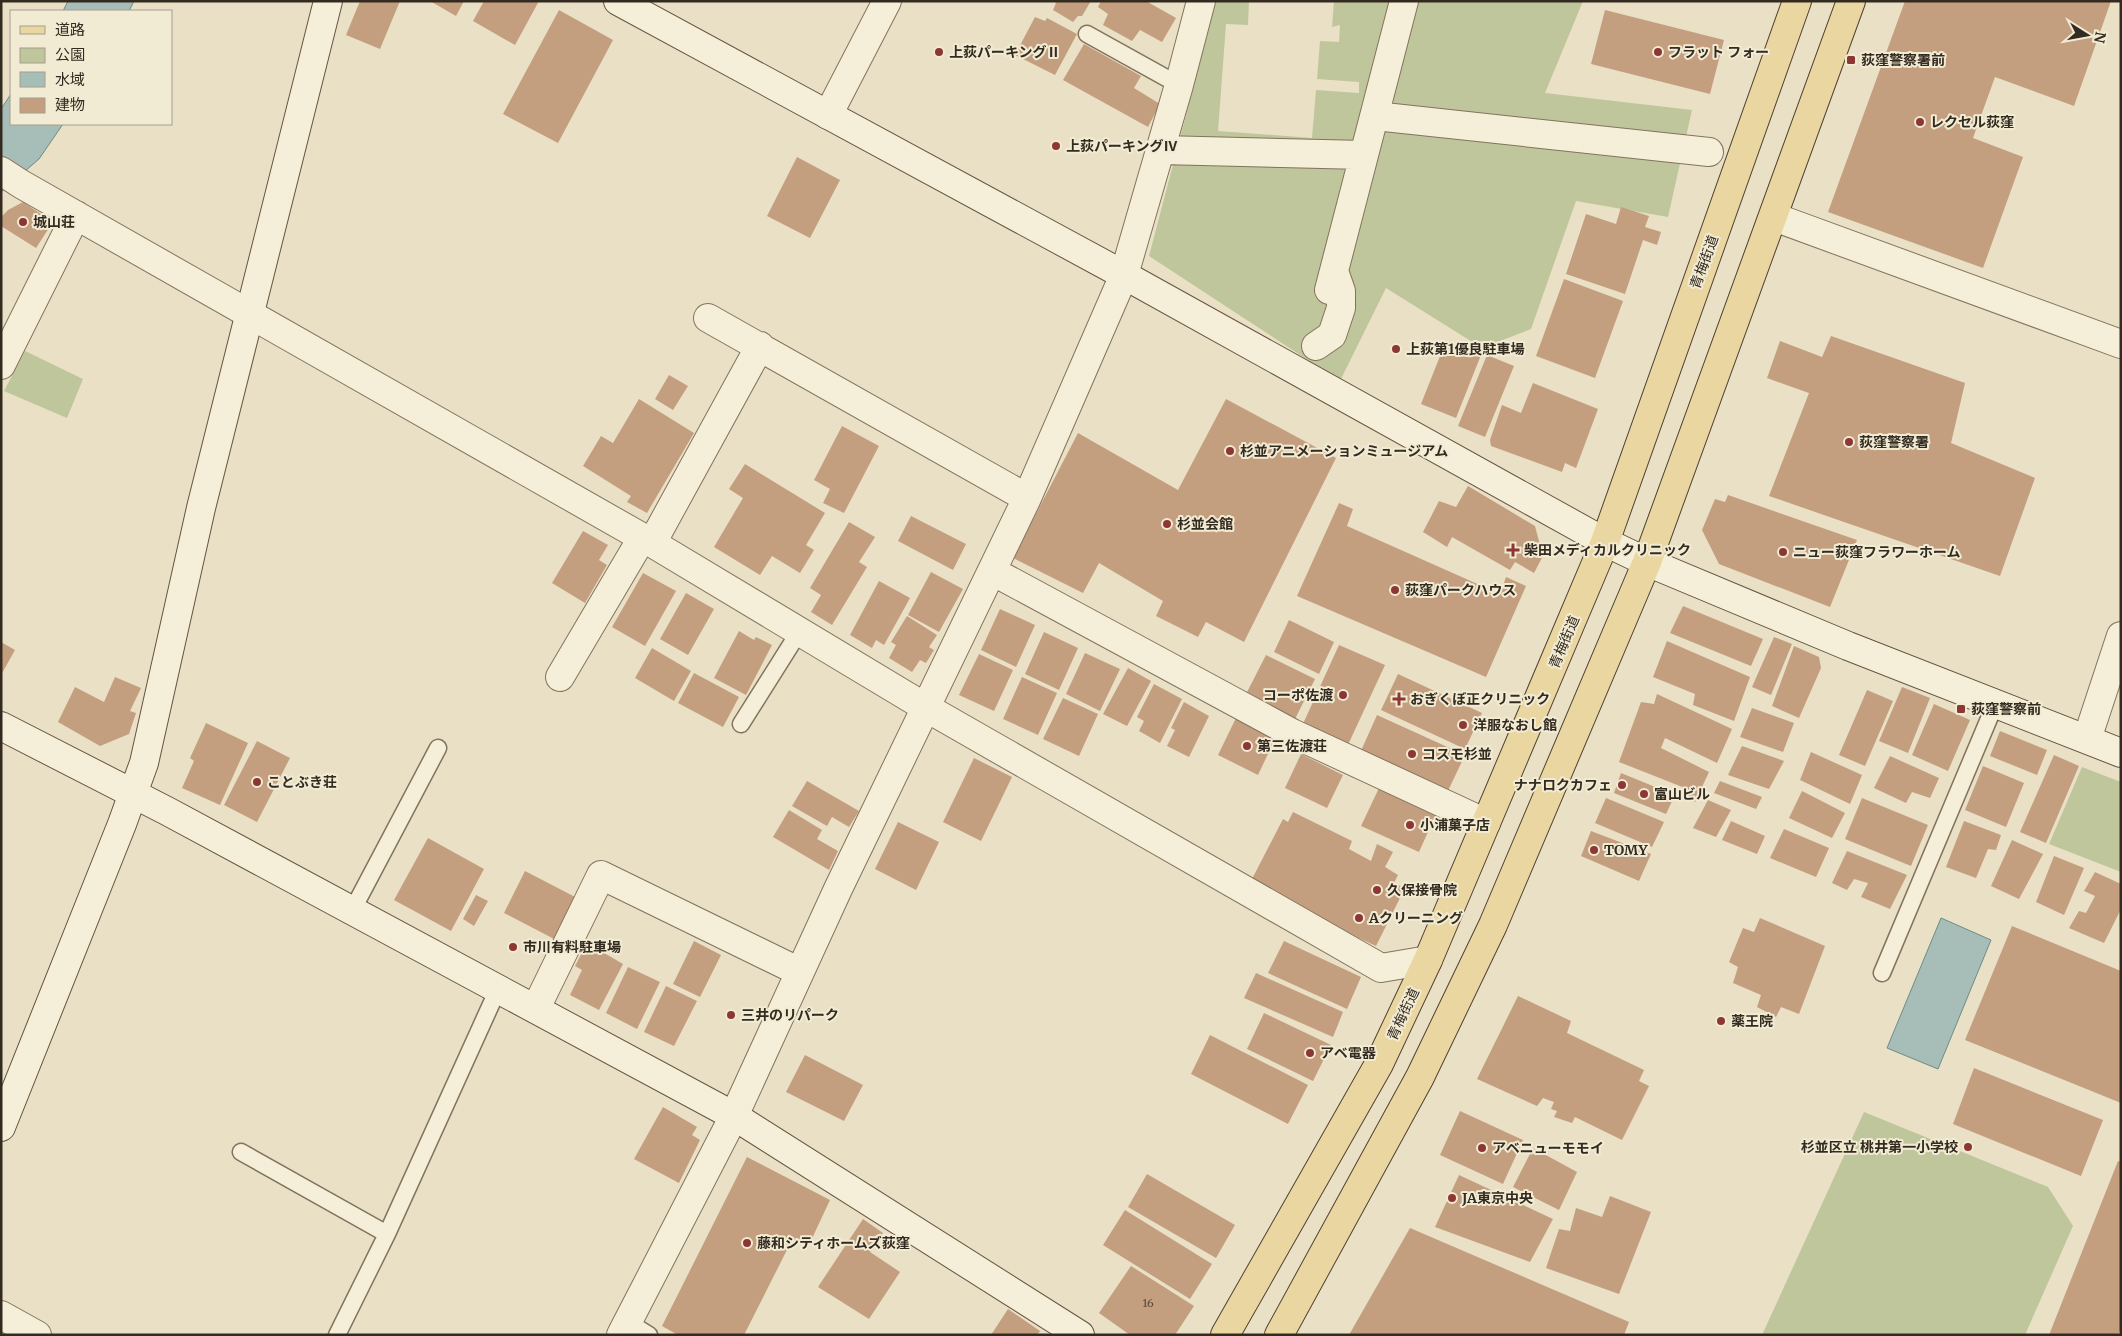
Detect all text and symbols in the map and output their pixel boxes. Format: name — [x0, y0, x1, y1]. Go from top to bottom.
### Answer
legend — [10, 10, 172, 125]
north arrow — [2062, 10, 2112, 60]
text: 道路 — [55, 20, 85, 39]
text: N — [2090, 30, 2110, 45]
place label: 上荻パーキングⅡ — [949, 43, 1061, 61]
place label: フラット フォー — [1668, 43, 1769, 61]
text: 公園 — [55, 45, 85, 64]
marker: 上荻パーキングⅡ — [933, 46, 945, 58]
marker: フラット フォー — [1652, 46, 1664, 58]
place label: 荻窪警察署前 — [1861, 51, 1945, 69]
marker: 荻窪警察署前 — [1845, 54, 1857, 66]
text: 水域 — [55, 70, 85, 89]
text: 建物 — [55, 95, 85, 114]
place label: レクセル荻窪 — [1930, 113, 2014, 131]
marker: レクセル荻窪 — [1914, 116, 1926, 128]
place label: 上荻パーキングⅣ — [1066, 137, 1178, 155]
marker: 上荻パーキングⅣ — [1050, 140, 1062, 152]
place label: 城山荘 — [33, 213, 75, 231]
marker: 城山荘 — [17, 216, 29, 228]
street label: 青梅街道 — [1686, 233, 1722, 291]
place label: 上荻第1優良駐車場 — [1406, 340, 1525, 358]
marker: 上荻第1優良駐車場 — [1390, 343, 1402, 355]
place label: 荻窪警察署 — [1859, 433, 1929, 451]
marker: 荻窪警察署 — [1843, 436, 1855, 448]
place label: 杉並アニメーションミュージアム — [1240, 442, 1448, 460]
marker: 杉並アニメーションミュージアム — [1224, 445, 1236, 457]
place label: 杉並会館 — [1177, 515, 1233, 533]
marker: 杉並会館 — [1161, 518, 1173, 530]
place label: 柴田メディカルクリニック — [1524, 541, 1691, 559]
marker: 柴田メディカルクリニック — [1506, 543, 1520, 557]
place label: ニュー荻窪フラワーホーム — [1793, 543, 1961, 561]
marker: ニュー荻窪フラワーホーム — [1777, 546, 1789, 558]
place label: 荻窪パークハウス — [1405, 581, 1516, 599]
marker: 荻窪パークハウス — [1389, 584, 1401, 596]
street label: 青梅街道 — [1545, 613, 1583, 671]
place label: コーポ佐渡 — [1263, 686, 1334, 704]
marker: コーポ佐渡 — [1337, 689, 1349, 701]
place label: おぎくぼ正クリニック — [1410, 690, 1550, 708]
marker: おぎくぼ正クリニック — [1392, 692, 1406, 706]
place label: 荻窪警察前 — [1971, 700, 2041, 718]
marker: 荻窪警察前 — [1955, 703, 1967, 715]
place label: 洋服なおし館 — [1473, 716, 1557, 734]
marker: 洋服なおし館 — [1457, 719, 1469, 731]
place label: 第三佐渡荘 — [1257, 737, 1327, 755]
marker: 第三佐渡荘 — [1241, 740, 1253, 752]
place label: コスモ杉並 — [1422, 745, 1492, 763]
marker: コスモ杉並 — [1406, 748, 1418, 760]
place label: ことぶき荘 — [267, 773, 337, 791]
marker: ことぶき荘 — [251, 776, 263, 788]
place label: ナナロクカフェ — [1514, 776, 1612, 794]
marker: ナナロクカフェ — [1616, 779, 1628, 791]
place label: 富山ビル — [1654, 785, 1710, 803]
marker: 富山ビル — [1638, 788, 1650, 800]
place label: 小浦菓子店 — [1420, 816, 1490, 834]
marker: 小浦菓子店 — [1404, 819, 1416, 831]
place label: TOMY — [1604, 841, 1649, 859]
marker: TOMY — [1588, 844, 1600, 856]
place label: 久保接骨院 — [1387, 881, 1457, 899]
marker: 久保接骨院 — [1371, 884, 1383, 896]
place label: Aクリーニング — [1368, 909, 1463, 927]
marker: Aクリーニング — [1353, 912, 1365, 924]
place label: 市川有料駐車場 — [523, 938, 621, 956]
marker: 市川有料駐車場 — [507, 941, 519, 953]
street label: 青梅街道 — [1383, 985, 1423, 1043]
place label: 三井のリパーク — [741, 1006, 839, 1024]
marker: 三井のリパーク — [725, 1009, 737, 1021]
place label: 薬王院 — [1731, 1012, 1773, 1030]
marker: 薬王院 — [1715, 1015, 1727, 1027]
place label: アベ電器 — [1320, 1044, 1377, 1062]
marker: アベ電器 — [1304, 1047, 1316, 1059]
place label: 杉並区立 桃井第一小学校 — [1801, 1138, 1958, 1156]
place label: アベニューモモイ — [1492, 1139, 1604, 1157]
marker: 杉並区立 桃井第一小学校 — [1962, 1141, 1974, 1153]
marker: アベニューモモイ — [1476, 1142, 1488, 1154]
place label: JA東京中央 — [1461, 1189, 1533, 1207]
marker: JA東京中央 — [1446, 1192, 1458, 1204]
place label: 藤和シティホームズ荻窪 — [757, 1234, 910, 1252]
marker: 藤和シティホームズ荻窪 — [741, 1237, 753, 1249]
house number: 16 — [1142, 1296, 1154, 1310]

